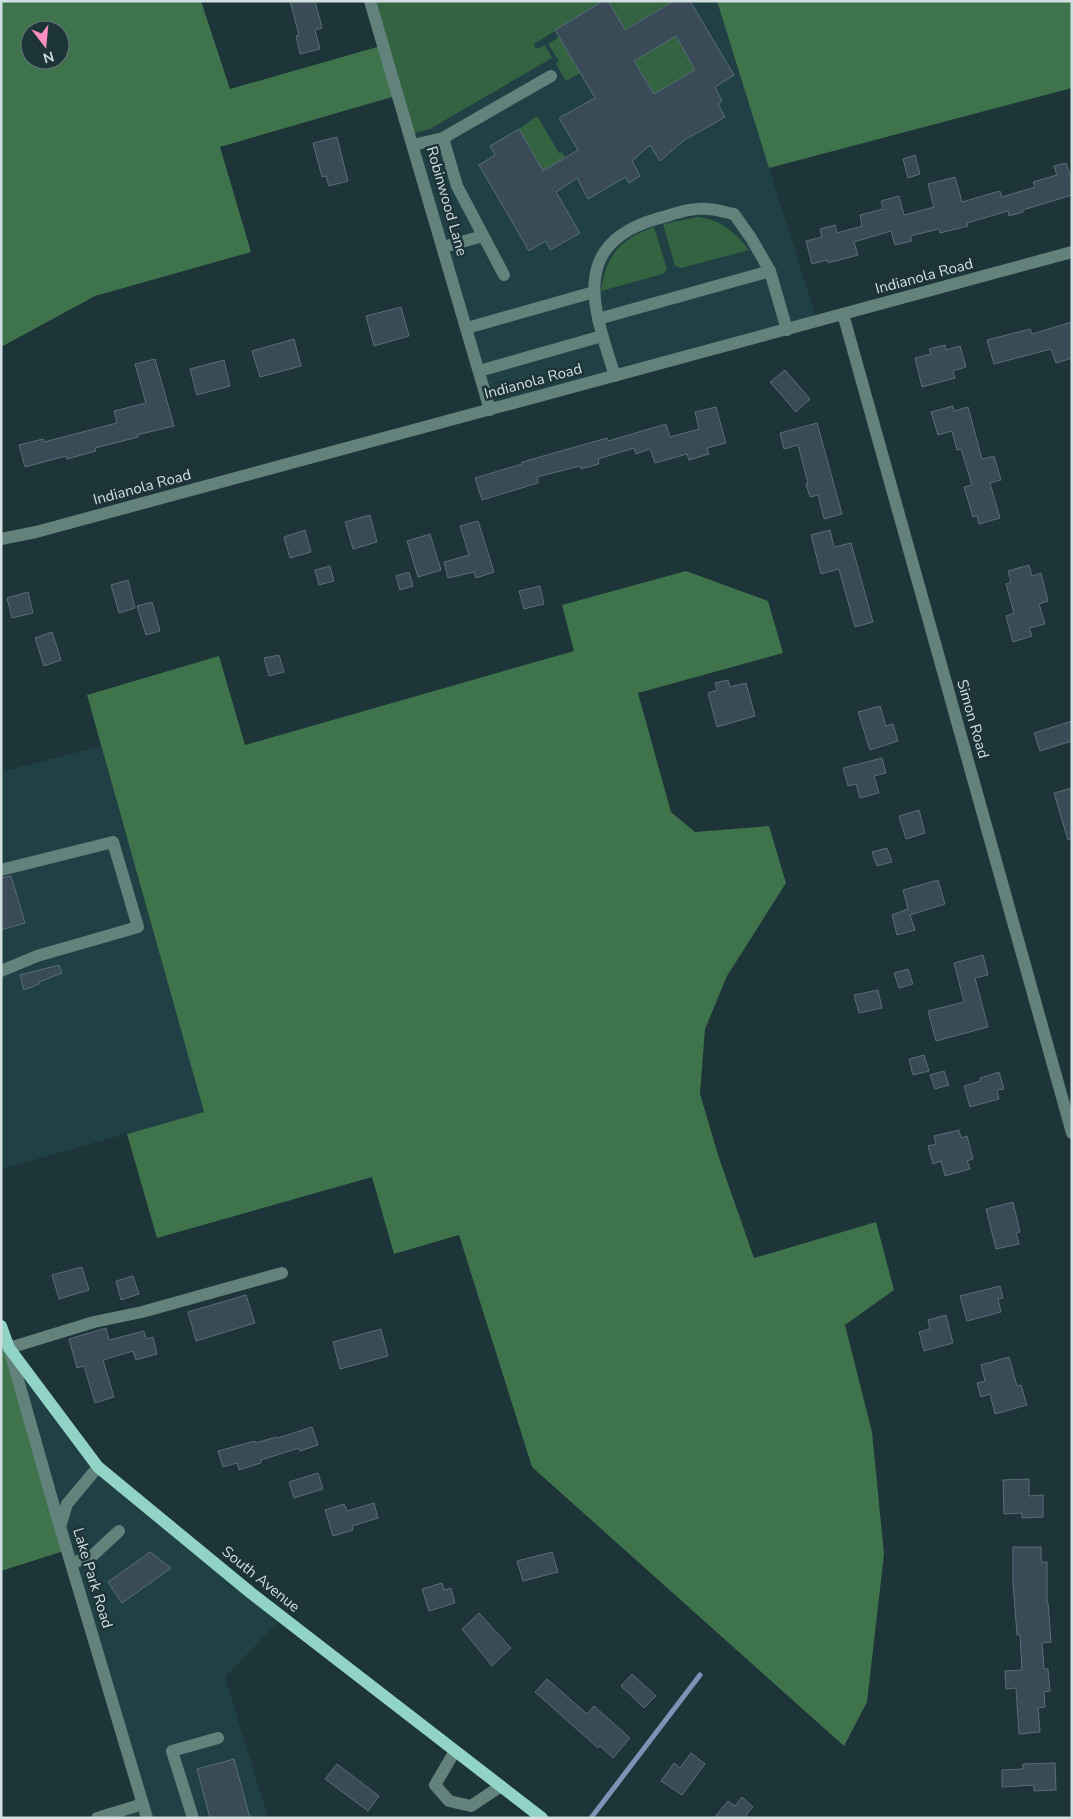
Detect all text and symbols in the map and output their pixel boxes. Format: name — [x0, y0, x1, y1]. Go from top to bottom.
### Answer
north arrow — [20, 20, 70, 70]
text: N — [41, 46, 56, 68]
street label: Robinwood Lane — [422, 144, 472, 258]
street label: Indianola Road — [873, 253, 975, 299]
street label: Indianola Road — [482, 358, 584, 404]
street label: Indianola Road — [91, 464, 193, 510]
street label: Simon Road — [952, 677, 994, 761]
street label: Lake Park Road — [68, 1525, 118, 1631]
street label: South Avenue — [218, 1541, 304, 1617]

